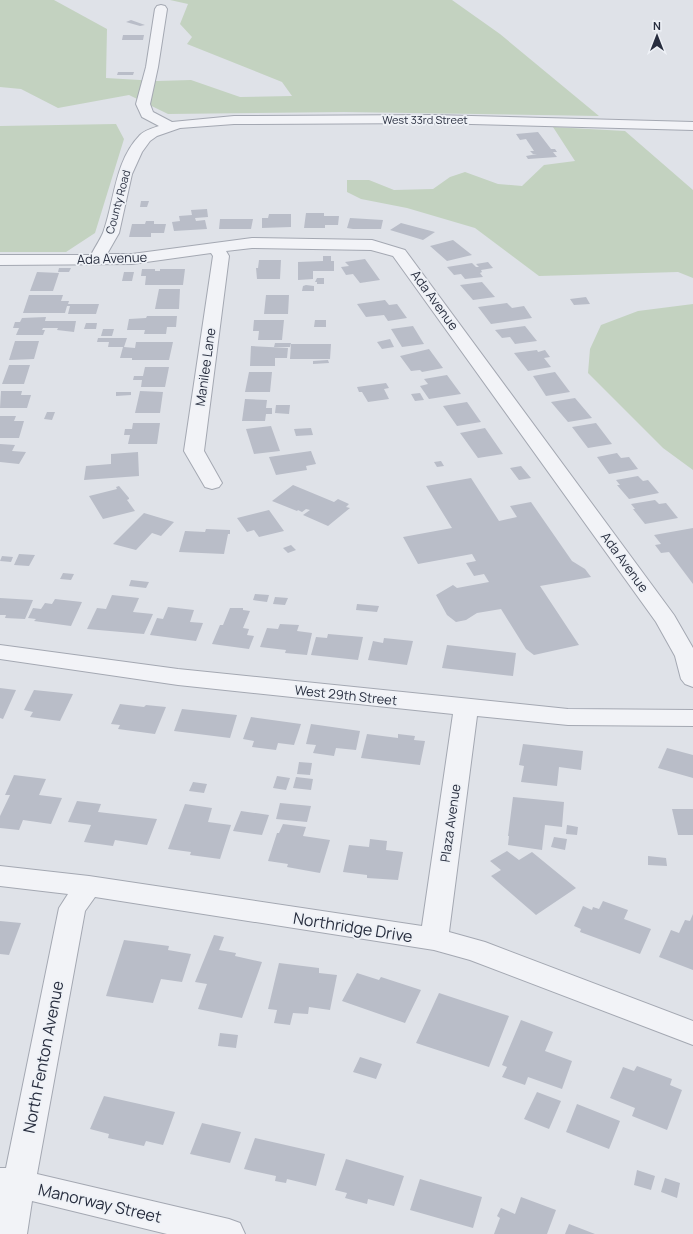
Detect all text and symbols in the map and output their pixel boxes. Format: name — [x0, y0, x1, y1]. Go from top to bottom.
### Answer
north arrow — [637, 16, 677, 56]
text: N — [653, 18, 661, 33]
street label: West 33rd Street — [382, 112, 468, 127]
street label: County Road — [102, 168, 133, 236]
street label: Ada Avenue — [77, 248, 148, 268]
street label: Ada Avenue — [407, 266, 463, 334]
street label: Manilee Lane — [191, 326, 219, 407]
street label: Ada Avenue — [597, 528, 653, 596]
street label: West 29th Street — [294, 681, 398, 709]
street label: Plaza Avenue — [436, 782, 464, 863]
street label: Northridge Drive — [292, 907, 414, 947]
street label: North Fenton Avenue — [17, 979, 69, 1135]
street label: Manorway Street — [36, 1178, 164, 1228]

